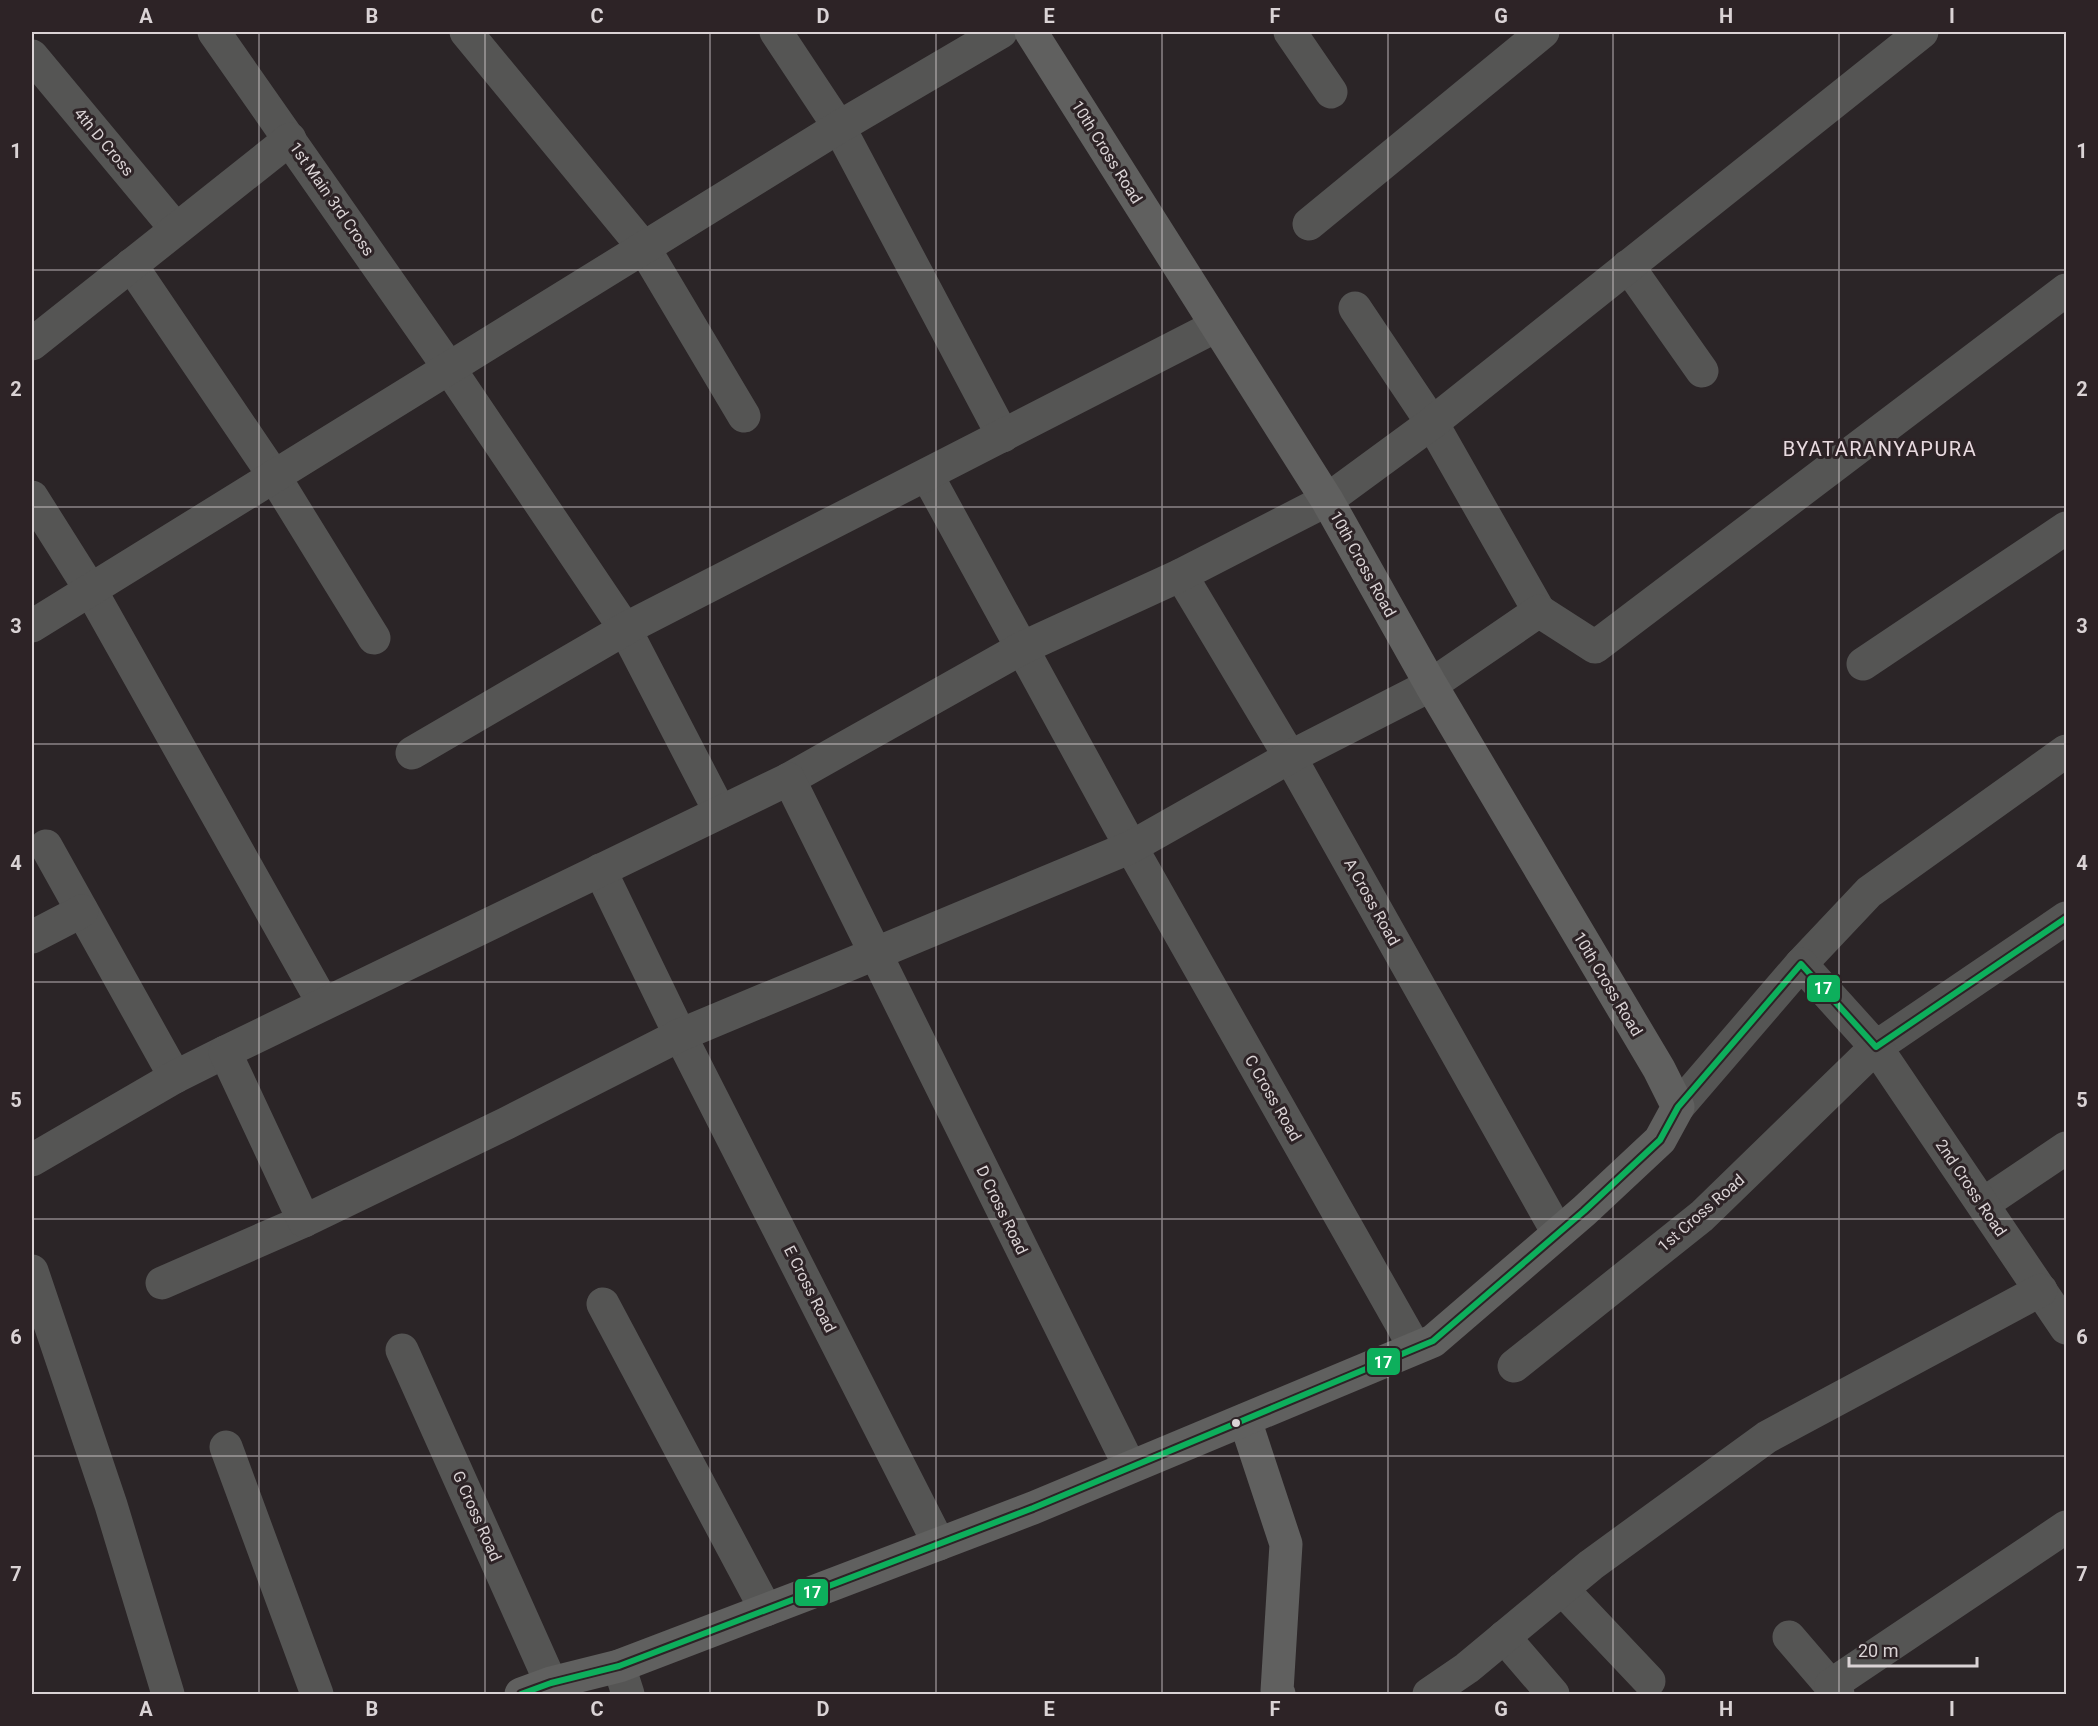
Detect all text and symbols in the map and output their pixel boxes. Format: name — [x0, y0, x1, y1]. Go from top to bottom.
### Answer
text: A — [139, 4, 153, 28]
text: B — [366, 4, 378, 28]
text: C — [590, 4, 604, 28]
text: D — [817, 4, 830, 28]
text: E — [1043, 4, 1055, 28]
text: F — [1270, 4, 1281, 28]
text: G — [1494, 4, 1508, 28]
text: H — [1719, 4, 1733, 28]
text: I — [1949, 4, 1955, 28]
street label: 10th Cross Road — [1068, 97, 1146, 207]
street label: 4th D Cross — [70, 104, 138, 180]
text: 1 — [10, 139, 22, 163]
street label: 1st Main 3rd Cross — [286, 139, 378, 259]
text: 1 — [2076, 139, 2088, 163]
text: 2 — [10, 377, 22, 401]
text: 2 — [2076, 377, 2088, 401]
district label: BYATARANYAPURA — [1783, 437, 1977, 461]
street label: 10th Cross Road — [1326, 508, 1400, 620]
text: 3 — [10, 614, 22, 638]
text: 3 — [2076, 614, 2088, 638]
text: 4 — [10, 851, 22, 875]
text: 4 — [2076, 851, 2088, 875]
street label: A Cross Road — [1340, 855, 1404, 949]
street label: 10th Cross Road — [1569, 929, 1647, 1039]
line badge: 17 — [1806, 974, 1841, 1003]
text: 17 — [1814, 979, 1832, 998]
street label: C Cross Road — [1241, 1052, 1305, 1144]
text: 5 — [10, 1088, 22, 1112]
text: 5 — [2076, 1088, 2088, 1112]
street label: 2nd Cross Road — [1932, 1136, 2010, 1240]
street label: D Cross Road — [972, 1162, 1032, 1258]
street label: 1st Cross Road — [1654, 1170, 1748, 1256]
street label: E Cross Road — [780, 1242, 840, 1336]
text: 6 — [10, 1325, 22, 1349]
text: 6 — [2076, 1325, 2088, 1349]
line badge: 17 — [1366, 1347, 1401, 1376]
text: 17 — [1374, 1353, 1392, 1372]
unlabelled marker — [1230, 1417, 1242, 1429]
street label: G Cross Road — [449, 1468, 505, 1564]
text: 7 — [10, 1562, 22, 1586]
text: 7 — [2076, 1562, 2088, 1586]
line badge: 17 — [794, 1578, 829, 1607]
text: 17 — [803, 1583, 821, 1602]
scale bar — [1849, 1630, 1976, 1668]
text: 20 m — [1858, 1640, 1898, 1661]
text: A — [139, 1697, 153, 1721]
text: B — [366, 1697, 378, 1721]
text: C — [590, 1697, 604, 1721]
text: D — [817, 1697, 830, 1721]
text: E — [1043, 1697, 1055, 1721]
text: F — [1270, 1697, 1281, 1721]
text: G — [1494, 1697, 1508, 1721]
text: H — [1719, 1697, 1733, 1721]
text: I — [1949, 1697, 1955, 1721]

